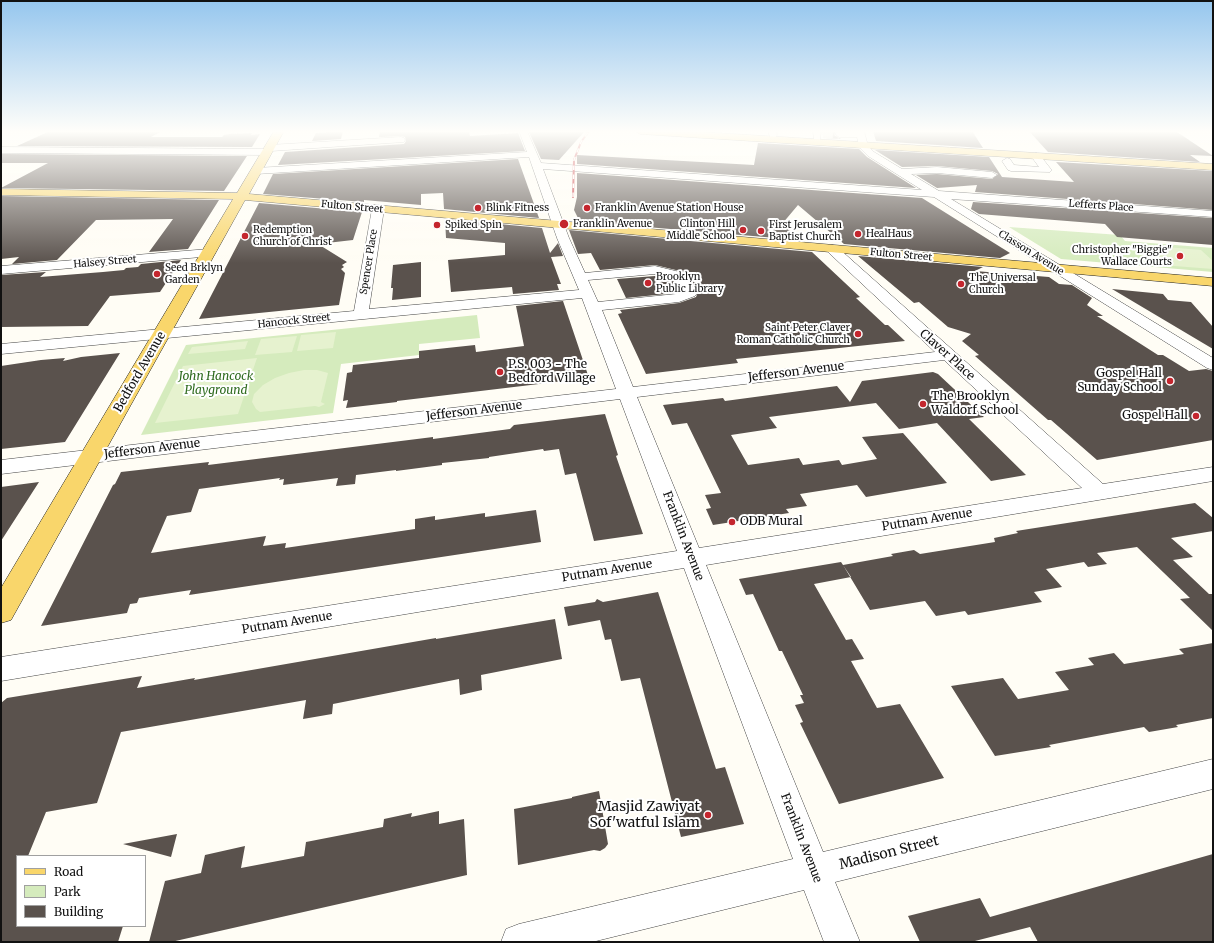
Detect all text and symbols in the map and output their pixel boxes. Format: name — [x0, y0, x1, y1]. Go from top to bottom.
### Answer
street label: Fulton Street — [320, 198, 384, 216]
street label: Lefferts Place — [1068, 198, 1134, 214]
place label: Blink Fitness — [486, 202, 549, 214]
place label: Franklin Avenue Station House — [595, 202, 744, 214]
marker: Blink Fitness — [473, 203, 483, 213]
marker: Franklin Avenue Station House — [582, 203, 592, 213]
marker: Franklin Avenue — [558, 218, 570, 230]
place label: Franklin Avenue — [573, 218, 652, 230]
place label: Clinton Hill Middle School — [667, 218, 735, 242]
place label: Spiked Spin — [445, 219, 502, 231]
place label: First Jerusalem Baptist Church — [769, 219, 842, 242]
marker: Spiked Spin — [432, 220, 442, 230]
place label: Redemption Church of Christ — [253, 224, 332, 248]
marker: Clinton Hill Middle School — [738, 225, 748, 235]
marker: First Jerusalem Baptist Church — [756, 226, 766, 236]
street label: Spencer Place — [358, 228, 380, 296]
place label: HealHaus — [866, 228, 912, 240]
street label: Classon Avenue — [996, 228, 1066, 278]
marker: HealHaus — [853, 229, 863, 239]
marker: Redemption Church of Christ — [240, 231, 250, 241]
place label: Christopher "Biggie" Wallace Courts — [1072, 244, 1172, 268]
street label: Fulton Street — [869, 246, 933, 264]
marker: Christopher "Biggie" Wallace Courts — [1175, 251, 1185, 261]
street label: Halsey Street — [73, 253, 137, 271]
place label: Seed Brklyn Garden — [165, 262, 223, 286]
marker: Seed Brklyn Garden — [152, 269, 162, 279]
place label: Brooklyn Public Library — [656, 271, 724, 294]
place label: The Universal Church — [969, 272, 1036, 296]
marker: Brooklyn Public Library — [643, 278, 653, 288]
marker: The Universal Church — [956, 279, 966, 289]
street label: Hancock Street — [257, 311, 331, 331]
place label: Saint Peter Claver Roman Catholic Church — [736, 322, 850, 346]
street label: Claver Place — [917, 327, 977, 383]
street label: Bedford Avenue — [111, 329, 169, 415]
marker: Saint Peter Claver Roman Catholic Church — [853, 329, 863, 339]
place label: P.S. 003 - The Bedford Village — [508, 358, 596, 386]
street label: Jefferson Avenue — [747, 359, 845, 385]
marker: P.S. 003 - The Bedford Village — [495, 367, 505, 377]
place label: Gospel Hall Sunday School — [1077, 367, 1162, 395]
park label: John Hancock Playground — [179, 370, 253, 398]
marker: Gospel Hall Sunday School — [1165, 376, 1175, 386]
place label: The Brooklyn Waldorf School — [931, 390, 1019, 418]
street label: Jefferson Avenue — [425, 398, 523, 424]
marker: The Brooklyn Waldorf School — [918, 399, 928, 409]
place label: Gospel Hall — [1122, 409, 1188, 423]
marker: Gospel Hall — [1191, 411, 1201, 421]
street label: Jefferson Avenue — [103, 436, 201, 462]
street label: Franklin Avenue — [659, 489, 707, 583]
street label: Putnam Avenue — [881, 506, 973, 534]
place label: ODB Mural — [740, 515, 803, 529]
marker: ODB Mural — [727, 517, 737, 527]
street label: Putnam Avenue — [561, 557, 653, 585]
street label: Putnam Avenue — [241, 609, 333, 637]
street label: Franklin Avenue — [777, 791, 825, 885]
place label: Masjid Zawiyat Sof'watful Islam — [590, 799, 700, 832]
marker: Masjid Zawiyat Sof'watful Islam — [703, 810, 713, 820]
street label: Madison Street — [837, 832, 941, 874]
legend — [16, 855, 146, 927]
text: Road — [54, 864, 83, 879]
text: Park — [54, 884, 81, 899]
text: Building — [54, 904, 103, 919]

